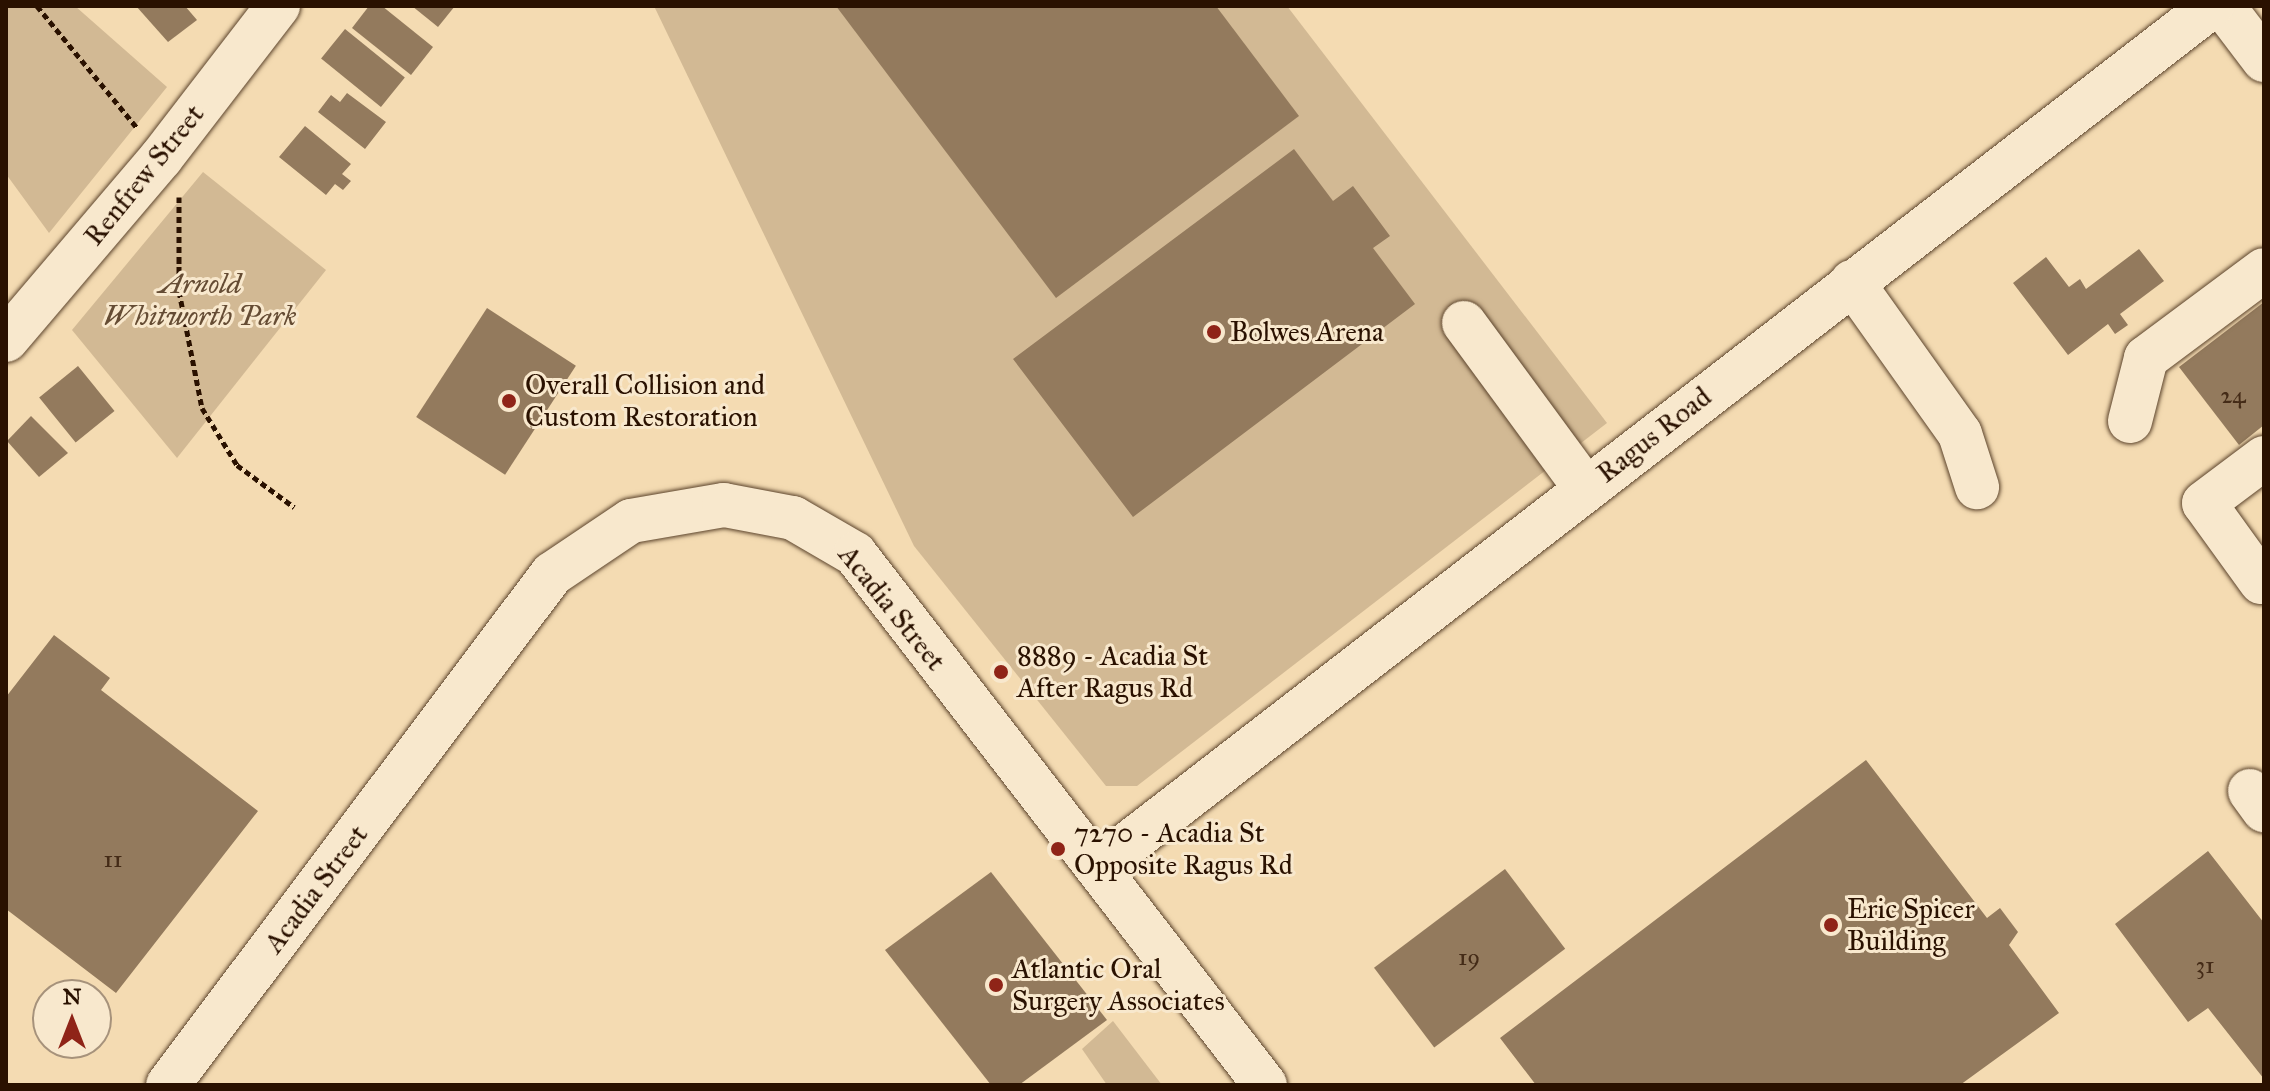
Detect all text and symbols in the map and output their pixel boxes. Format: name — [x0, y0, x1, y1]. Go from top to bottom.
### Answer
street label: Renfrew Street — [77, 98, 211, 252]
park label: Arnold Whitworth Park — [104, 267, 296, 333]
place label: Bolwes Arena — [1230, 315, 1384, 349]
marker: Bolwes Arena — [1205, 323, 1223, 341]
place label: Overall Collision and Custom Restoration — [525, 368, 765, 434]
street label: Ragus Road — [1590, 380, 1718, 490]
house number: 24 — [2220, 382, 2246, 410]
marker: Overall Collision and Custom Restoration — [500, 392, 518, 410]
street label: Acadia Street — [831, 539, 953, 677]
place label: 8889 - Acadia St After Ragus Rd — [1017, 639, 1208, 705]
marker: 8889 - Acadia St After Ragus Rd — [992, 663, 1010, 681]
place label: 7270 - Acadia St Opposite Ragus Rd — [1074, 816, 1293, 882]
street label: Acadia Street — [257, 818, 375, 960]
marker: 7270 - Acadia St Opposite Ragus Rd — [1049, 840, 1067, 858]
house number: 11 — [104, 846, 122, 874]
place label: Eric Spicer Building — [1847, 892, 1975, 958]
marker: Eric Spicer Building — [1822, 916, 1840, 934]
house number: 19 — [1458, 944, 1480, 972]
place label: Atlantic Oral Surgery Associates — [1012, 952, 1225, 1018]
house number: 31 — [2195, 952, 2215, 980]
marker: Atlantic Oral Surgery Associates — [987, 976, 1005, 994]
north arrow — [32, 979, 112, 1059]
text: N — [63, 983, 81, 1010]

